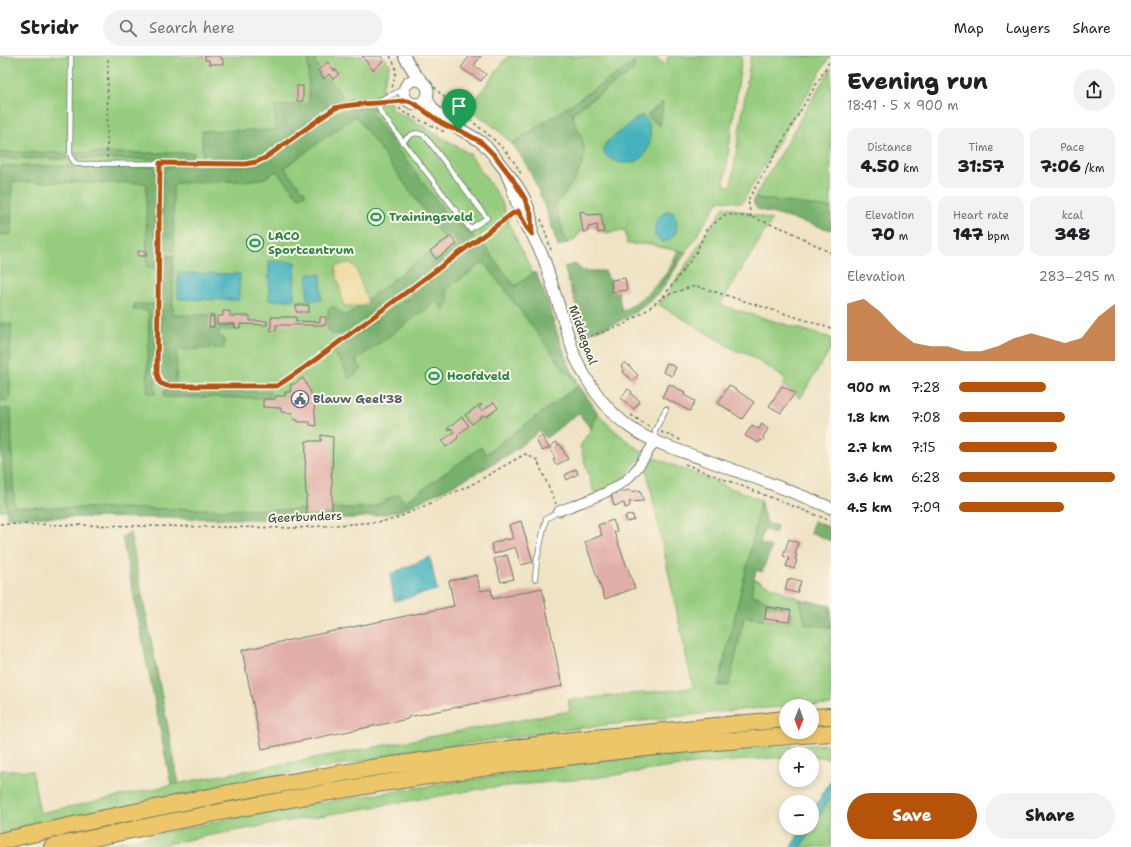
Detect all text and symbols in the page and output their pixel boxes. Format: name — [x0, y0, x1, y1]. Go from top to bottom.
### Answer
search box — [103, 10, 383, 46]
text: Stridr — [20, 15, 79, 40]
icon: search — [117, 17, 139, 39]
text: Search here — [149, 18, 235, 38]
text: Map — [954, 19, 984, 37]
text: Layers — [1006, 19, 1050, 37]
text: Share — [1072, 19, 1111, 37]
text: Evening run — [847, 67, 988, 96]
button: share — [1073, 69, 1115, 111]
pin — [442, 89, 476, 130]
icon: arrive — [448, 95, 470, 117]
text: 18:41 · 5 × 900 m — [847, 97, 959, 114]
text: Distance — [867, 140, 912, 155]
text: Time — [968, 140, 994, 155]
text: Pace — [1060, 140, 1084, 155]
text: 4.50 — [861, 155, 899, 177]
text: 31:57 — [958, 155, 1004, 177]
text: 7:06 — [1040, 155, 1081, 177]
text: km — [899, 161, 919, 176]
text: /km — [1081, 161, 1104, 176]
sports icon: Trainingsveld — [366, 207, 386, 227]
text: Elevation — [865, 208, 914, 223]
text: Heart rate — [953, 208, 1009, 223]
text: kcal — [1062, 208, 1083, 223]
place label: Trainingsveld — [389, 209, 473, 225]
text: 70 — [871, 223, 895, 245]
text: 147 — [953, 223, 984, 245]
text: 348 — [1054, 223, 1090, 245]
place label: LACO Sportcentrum — [268, 228, 354, 258]
text: m — [895, 229, 908, 244]
text: bpm — [984, 229, 1009, 244]
sports icon: LACO Sportcentrum — [245, 233, 265, 253]
text: Elevation — [847, 268, 905, 285]
text: 283–295 m — [1039, 268, 1115, 285]
street label: Middegaal — [565, 303, 601, 367]
sports icon: Hoofdveld — [424, 366, 444, 386]
place label: Hoofdveld — [447, 368, 510, 384]
text: 900 m — [847, 379, 890, 396]
text: 7:28 — [911, 379, 940, 396]
public building icon: Blauw Geel'38 — [290, 389, 310, 409]
place label: Blauw Geel'38 — [313, 391, 402, 407]
text: 1.8 km — [847, 409, 890, 426]
text: 7:08 — [911, 409, 941, 426]
text: 2.7 km — [847, 439, 892, 456]
text: 7:15 — [911, 439, 935, 456]
text: 3.6 km — [847, 469, 893, 486]
text: 6:28 — [911, 469, 940, 486]
text: 4.5 km — [847, 499, 892, 516]
text: 7:09 — [911, 499, 941, 516]
street label: Geerbunders — [268, 508, 342, 526]
north arrow — [779, 699, 819, 739]
map controls — [779, 699, 819, 835]
button: + — [779, 747, 819, 787]
button: Save — [847, 793, 977, 839]
button: Share — [985, 793, 1115, 839]
button: − — [779, 795, 819, 835]

